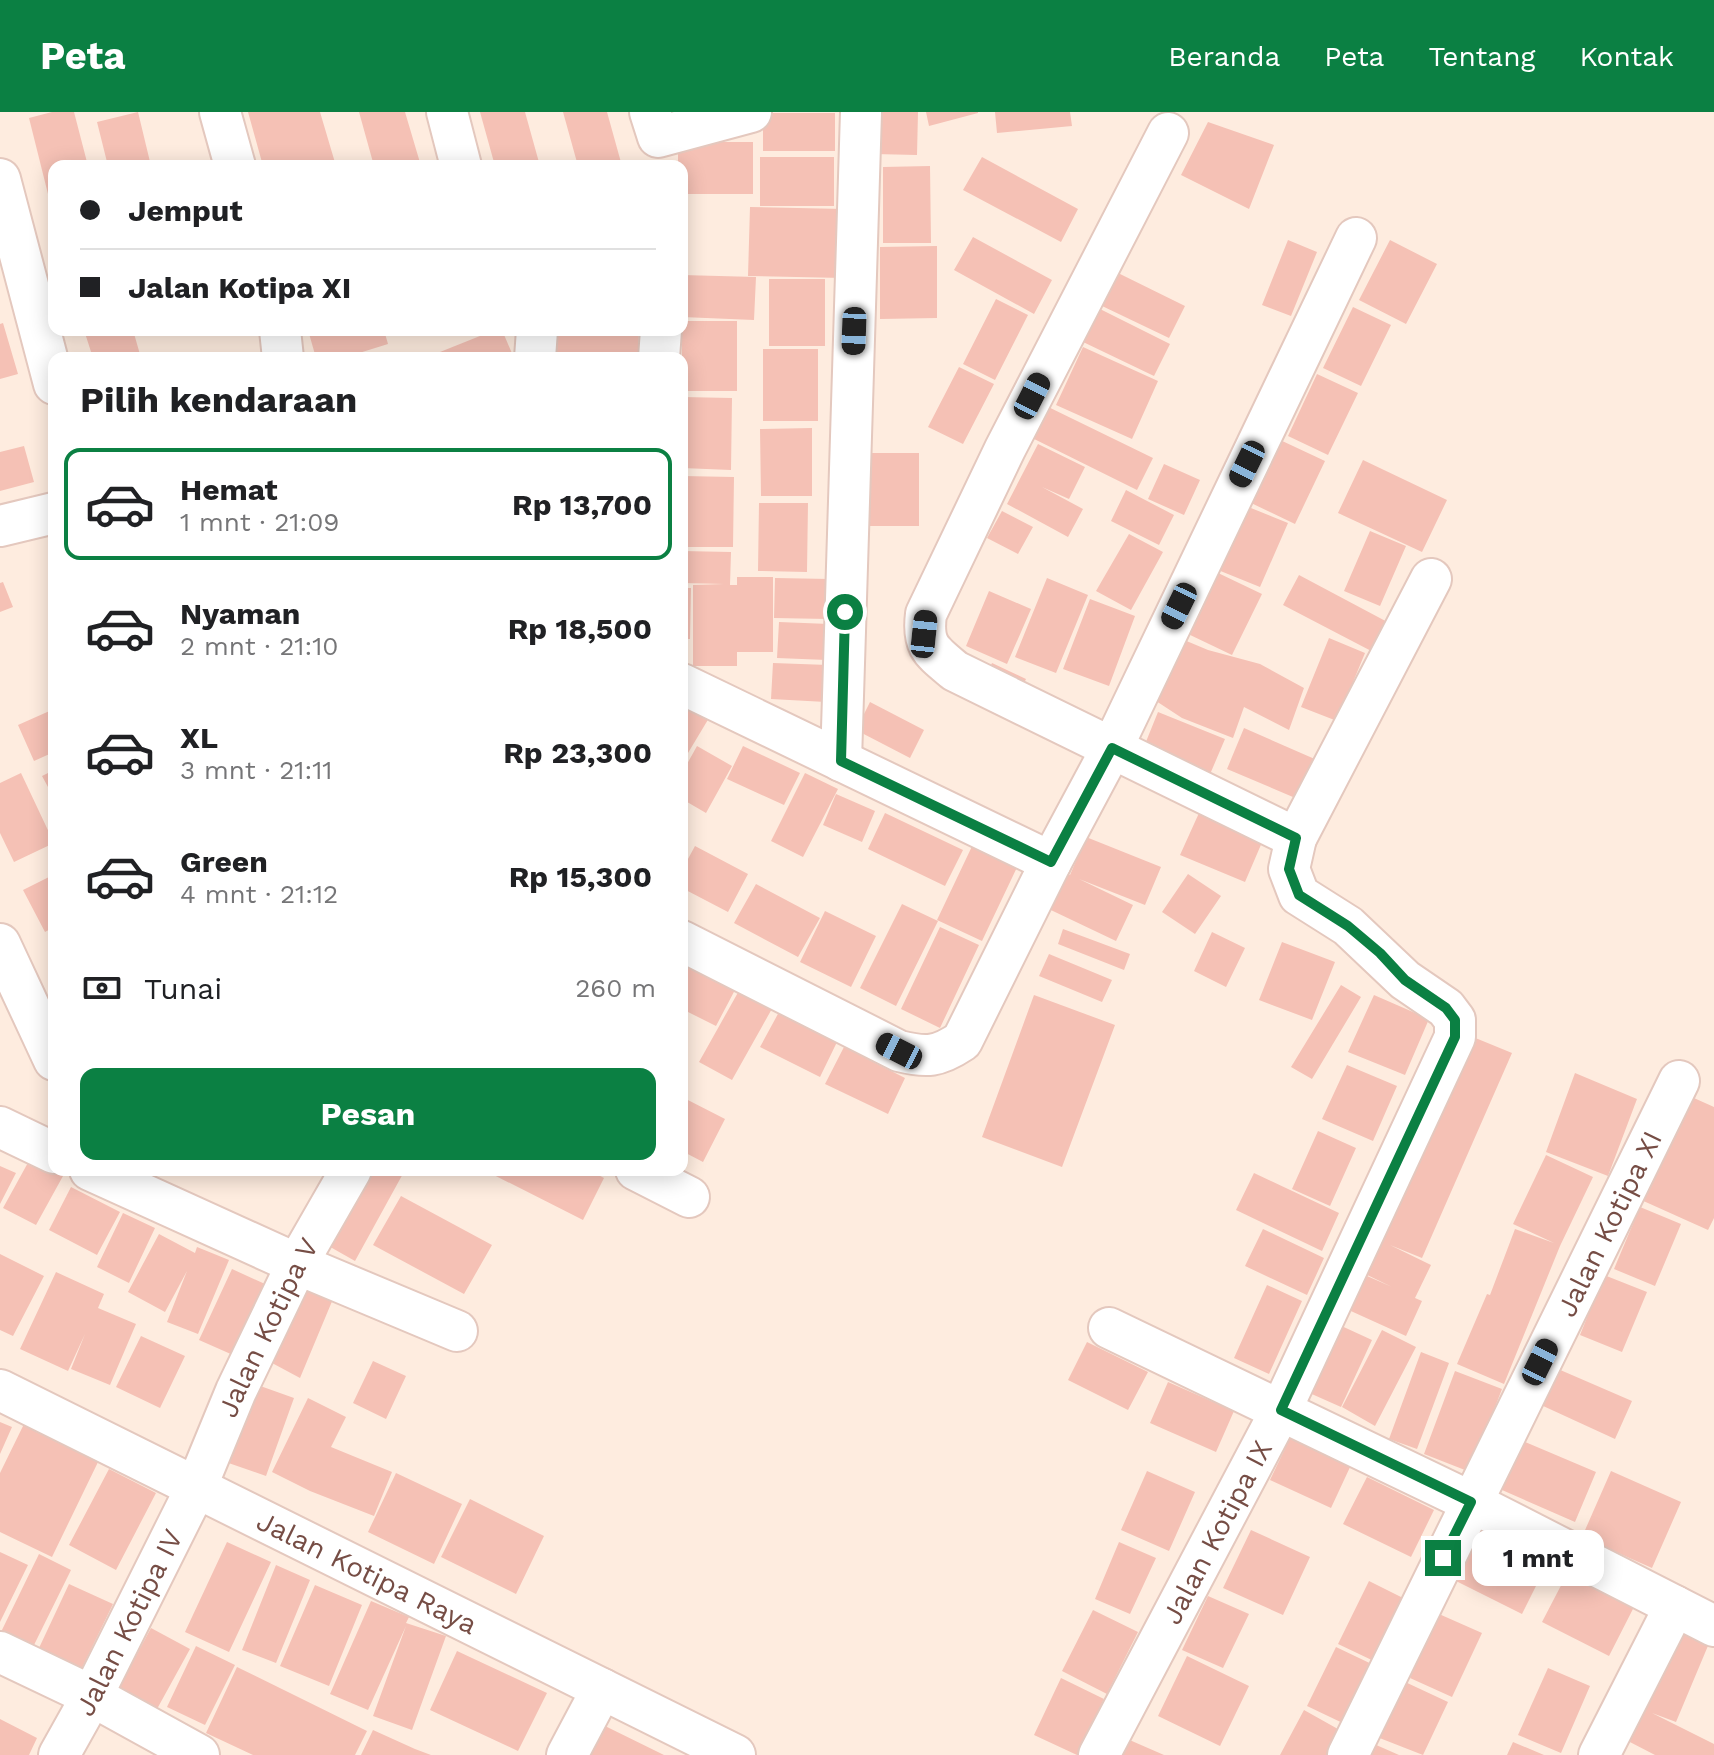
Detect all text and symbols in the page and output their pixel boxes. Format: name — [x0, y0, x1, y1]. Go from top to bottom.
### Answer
text: Peta — [40, 34, 126, 78]
text: Beranda — [1168, 40, 1280, 73]
text: Peta — [1324, 40, 1384, 73]
text: Tentang — [1428, 40, 1535, 73]
text: Kontak — [1579, 40, 1674, 73]
text: Jemput — [128, 193, 243, 228]
text: Jalan Kotipa XI — [128, 270, 351, 305]
car — [841, 307, 867, 355]
car — [1010, 369, 1054, 423]
text: Pilih kendaraan — [80, 379, 357, 421]
car — [1226, 437, 1268, 491]
icon: car — [84, 468, 156, 540]
text: Hemat — [180, 472, 278, 507]
text: Rp 13,700 — [512, 487, 652, 522]
text: 1 mnt · 21:09 — [180, 507, 339, 537]
car — [1158, 579, 1200, 633]
icon: car — [84, 592, 156, 664]
route start — [827, 594, 863, 630]
text: Nyaman — [180, 596, 300, 631]
car — [910, 609, 938, 659]
text: Rp 18,500 — [508, 611, 652, 646]
text: 2 mnt · 21:10 — [180, 631, 339, 661]
icon: car — [84, 716, 156, 788]
text: XL — [180, 720, 218, 755]
text: Rp 23,300 — [503, 735, 652, 770]
text: 3 mnt · 21:11 — [180, 755, 333, 785]
icon: car — [84, 840, 156, 912]
text: Green — [180, 844, 268, 879]
text: Rp 15,300 — [509, 859, 652, 894]
text: 4 mnt · 21:12 — [180, 879, 338, 909]
icon: cash — [80, 966, 124, 1010]
text: Tunai — [144, 971, 222, 1006]
text: 260 m — [575, 973, 656, 1003]
car — [872, 1029, 926, 1073]
button: Pesan — [80, 1068, 656, 1160]
street label: Jalan Kotipa XI — [1549, 1125, 1668, 1322]
street label: Jalan Kotipa V — [211, 1232, 325, 1422]
car — [1519, 1335, 1561, 1389]
street label: Jalan Kotipa IX — [1155, 1435, 1279, 1630]
street label: Jalan Kotipa Raya — [252, 1504, 483, 1641]
street label: Jalan Kotipa IV — [68, 1524, 189, 1721]
callout: 1 mnt — [1471, 1530, 1603, 1586]
route end — [1425, 1540, 1461, 1576]
text: 1 mnt — [1503, 1543, 1573, 1573]

